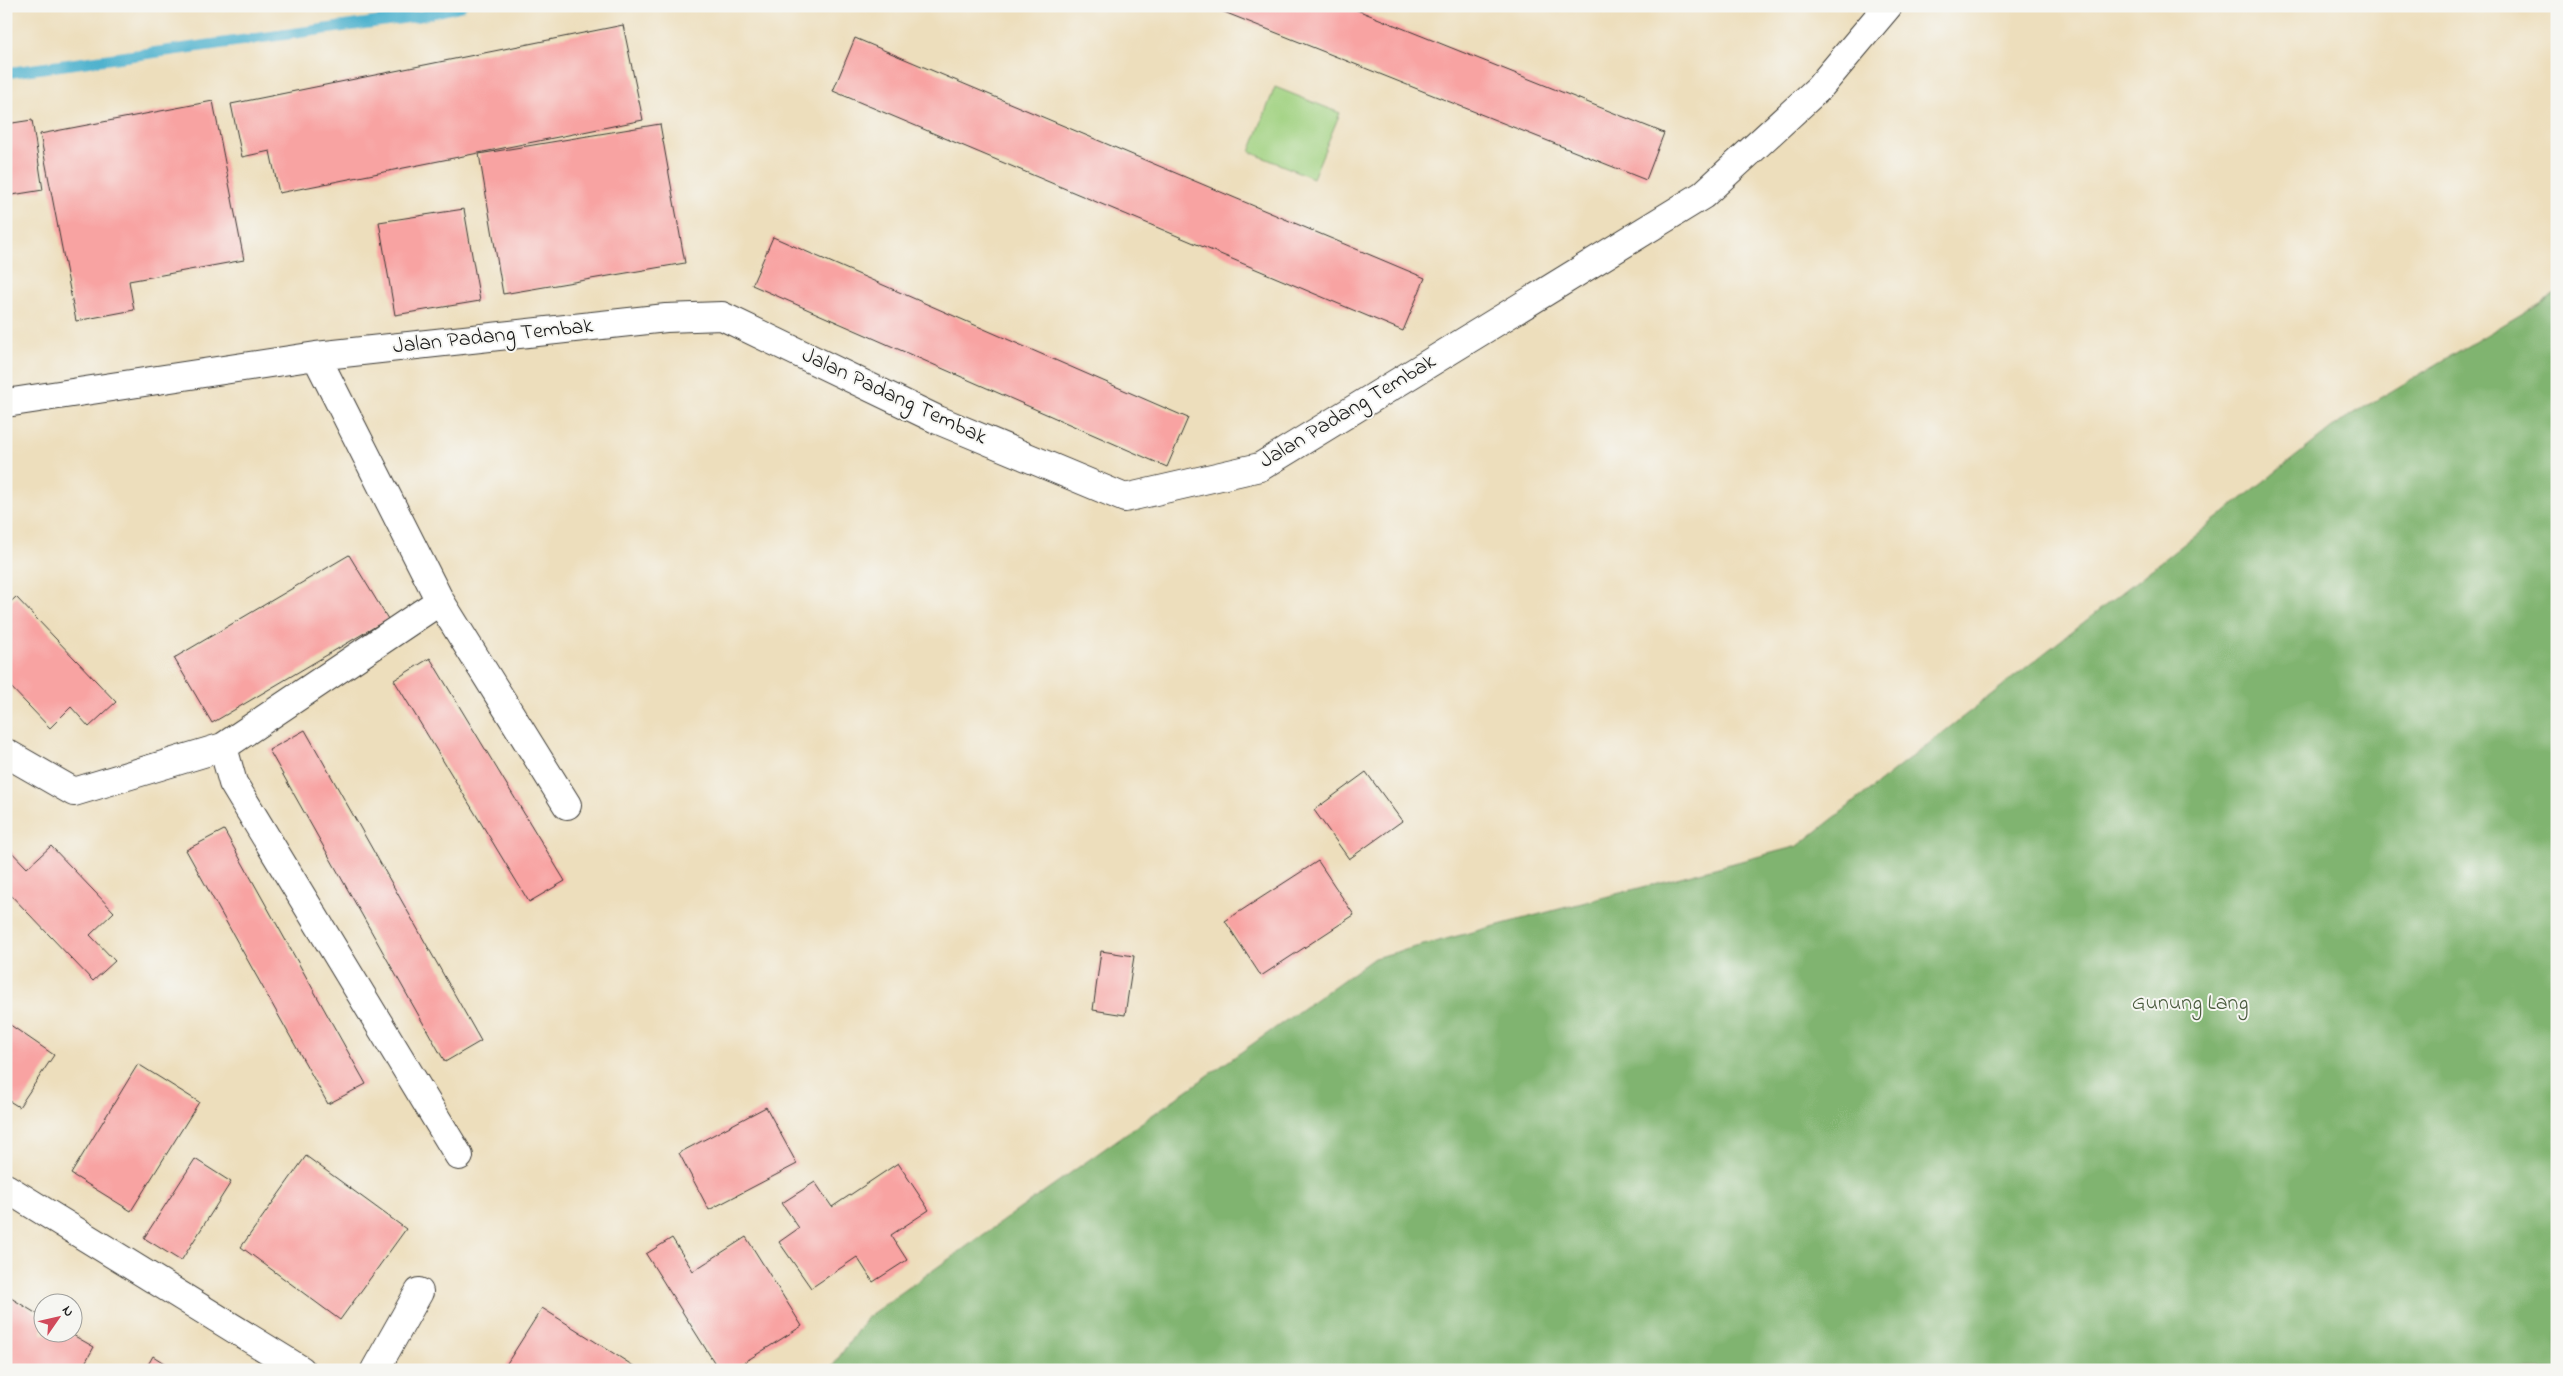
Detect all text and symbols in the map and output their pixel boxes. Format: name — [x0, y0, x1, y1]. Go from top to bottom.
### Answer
street label: Jalan Padang Tembak — [391, 311, 595, 364]
street label: Jalan Padang Tembak — [796, 340, 992, 455]
street label: Jalan Padang Tembak — [1254, 346, 1443, 478]
park label: Gunung Lang — [2132, 988, 2248, 1021]
north arrow — [32, 1294, 82, 1344]
text: N — [56, 1302, 79, 1321]

